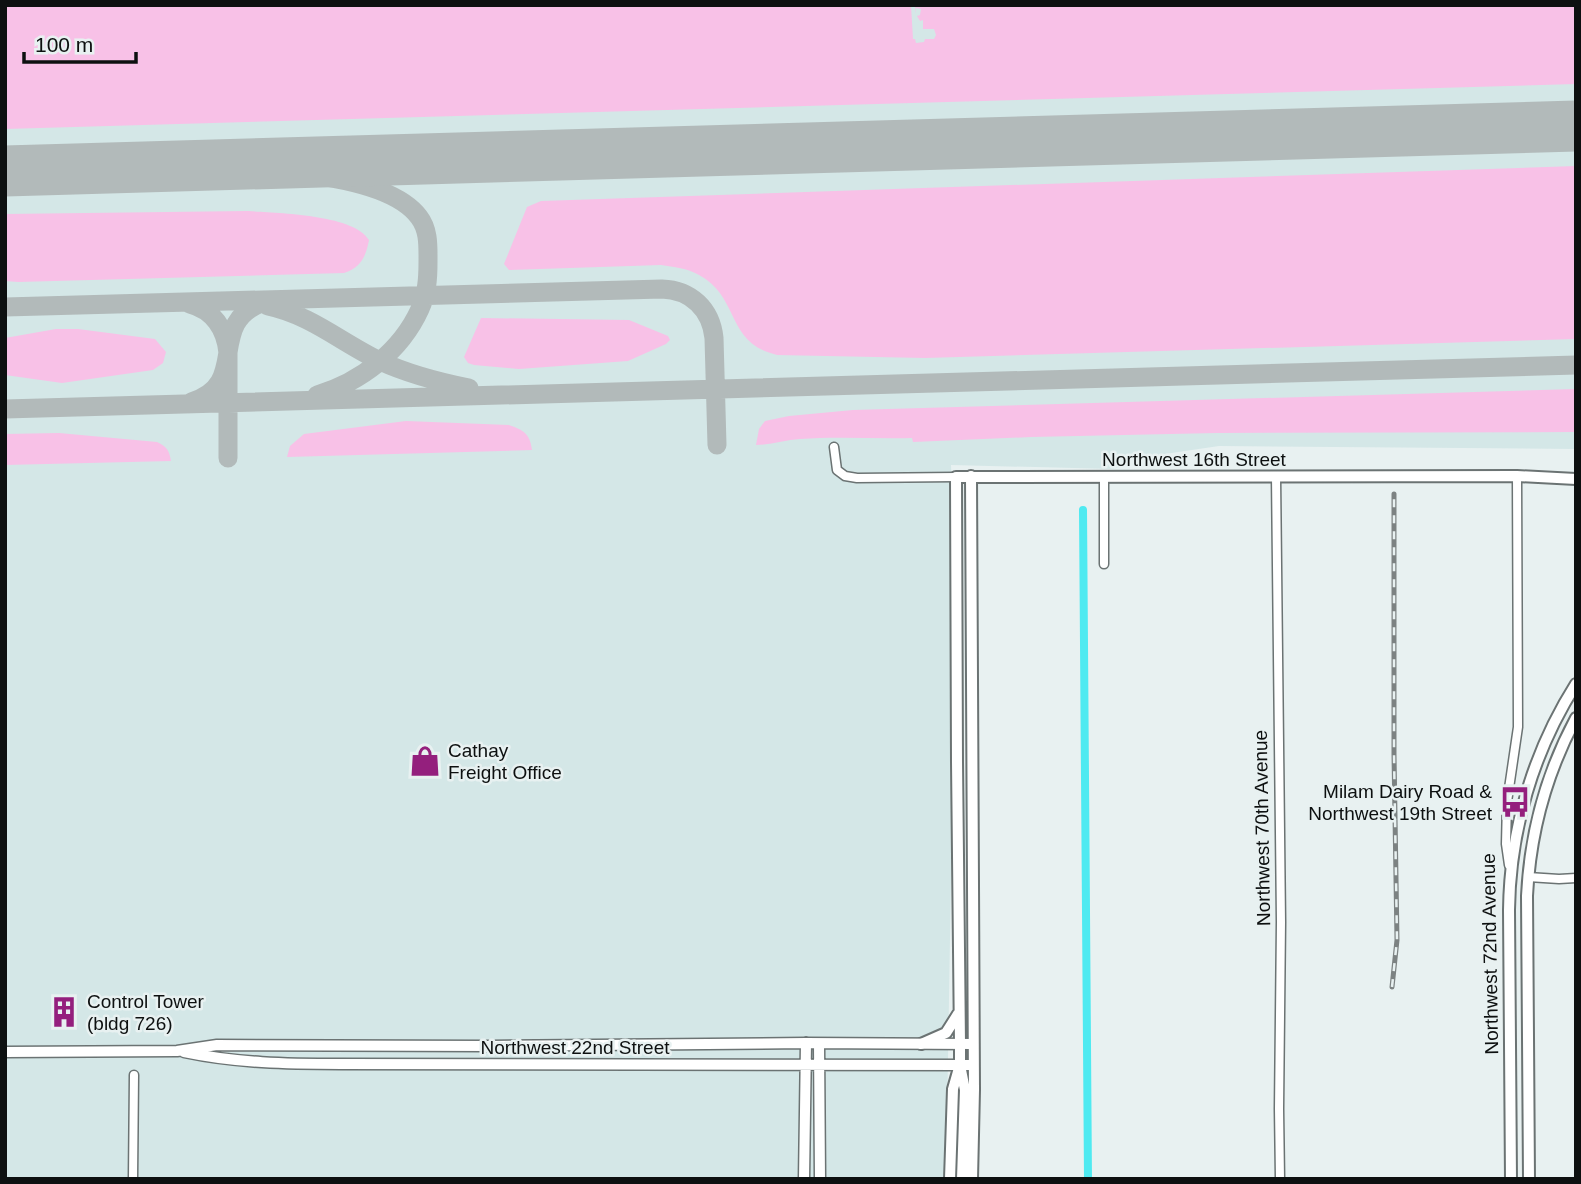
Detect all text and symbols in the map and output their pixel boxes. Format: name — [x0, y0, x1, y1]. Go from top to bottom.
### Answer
scale bar — [24, 21, 136, 65]
text: 100 m — [35, 33, 93, 56]
street label: Northwest 16th Street — [1102, 449, 1287, 470]
street label: Northwest 70th Avenue — [1250, 730, 1274, 926]
place label: Cathay Freight Office — [448, 740, 562, 783]
shop icon: Cathay Freight Office — [408, 744, 442, 778]
place label: Milam Dairy Road & Northwest 19th Street — [1308, 781, 1493, 824]
bus stop icon: Milam Dairy Road & Northwest 19th Street — [1498, 785, 1532, 819]
street label: Northwest 72nd Avenue — [1478, 853, 1502, 1055]
place label: Control Tower (bldg 726) — [87, 991, 205, 1034]
building icon: Control Tower (bldg 726) — [47, 995, 81, 1029]
street label: Northwest 22nd Street — [480, 1037, 670, 1058]

